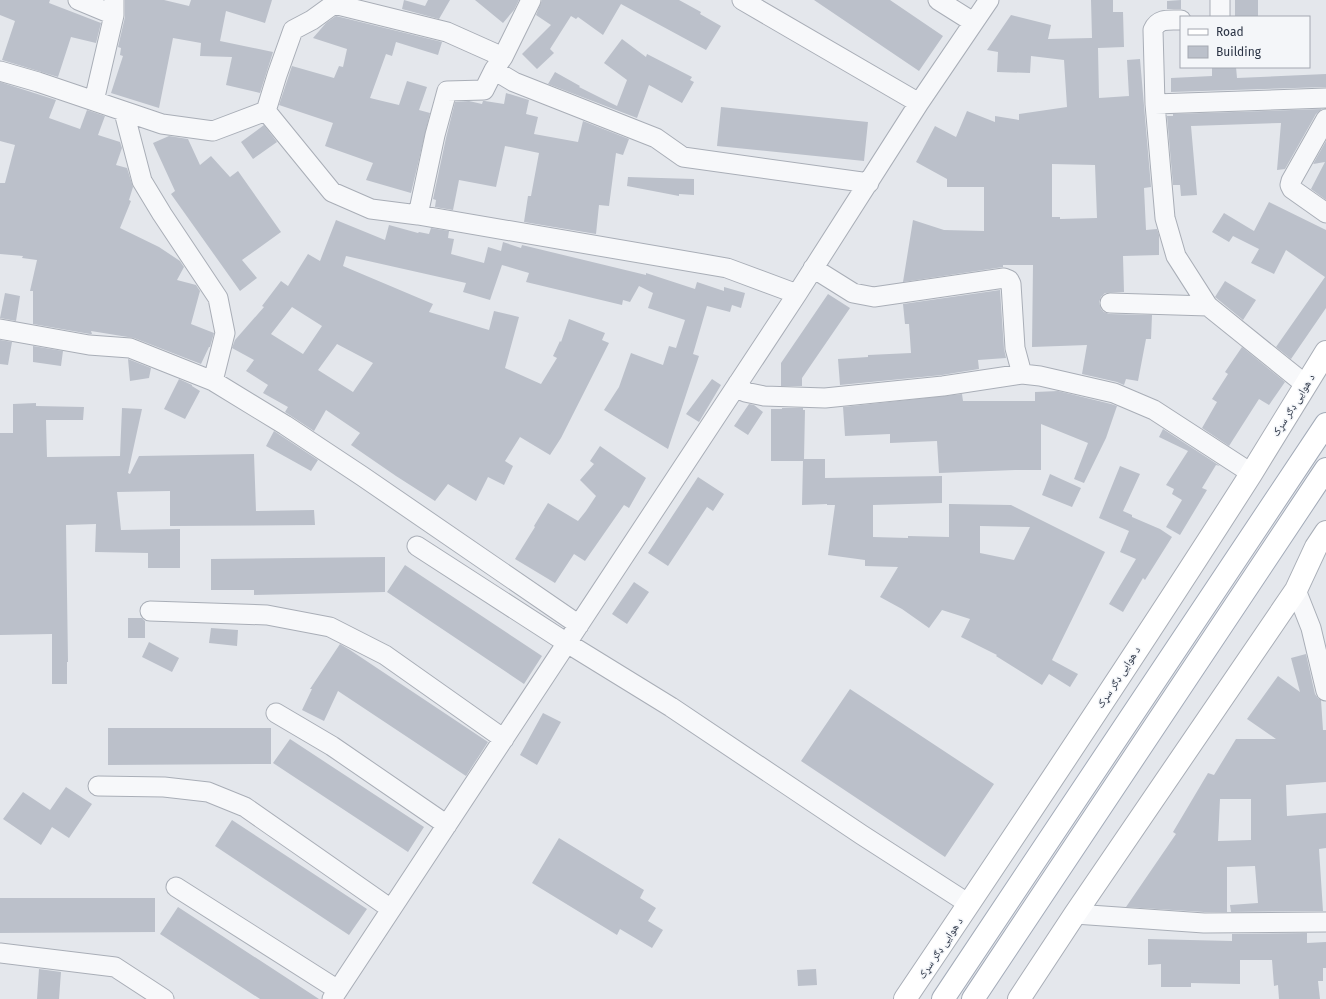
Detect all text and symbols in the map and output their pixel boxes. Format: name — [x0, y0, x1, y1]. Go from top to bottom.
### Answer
legend — [1180, 16, 1310, 68]
text: Road — [1216, 25, 1244, 39]
text: Building — [1216, 45, 1262, 59]
street label: د هوایی ډګر سړک — [1269, 371, 1318, 439]
street label: د هوایی ډګر سړک — [1094, 644, 1143, 711]
street label: د هوایی ډګر سړک — [915, 915, 966, 981]

